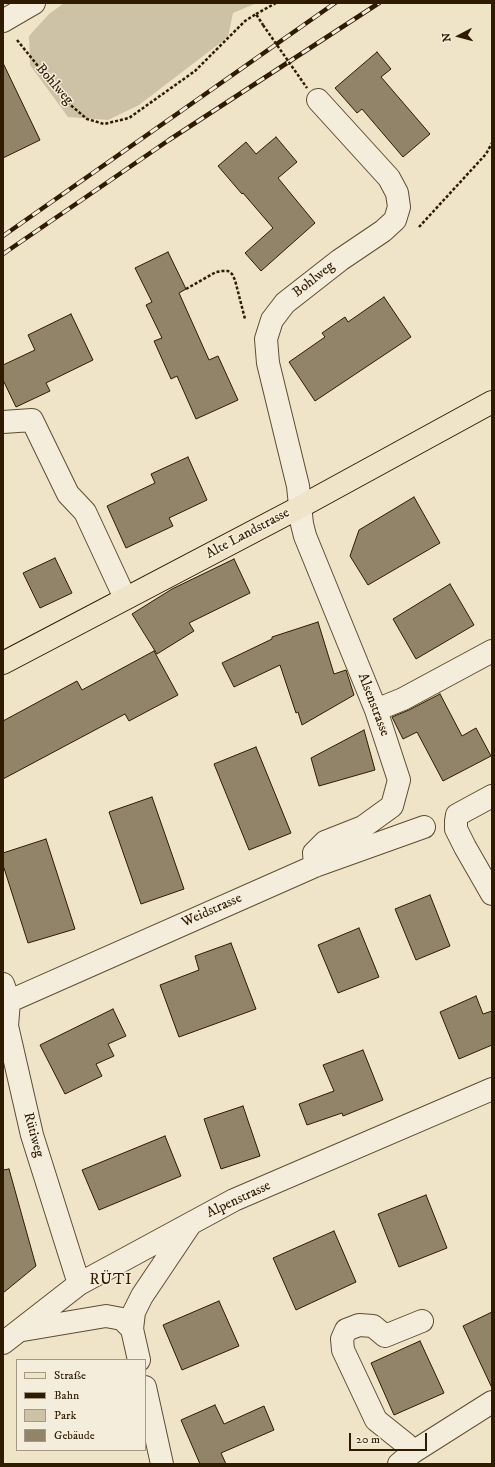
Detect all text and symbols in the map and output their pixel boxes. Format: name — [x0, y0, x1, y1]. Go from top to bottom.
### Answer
north arrow — [439, 16, 479, 56]
text: N — [440, 32, 454, 42]
street label: Bohlweg — [32, 61, 76, 109]
street label: Bohlweg — [290, 258, 338, 302]
street label: Alte Landstrasse — [203, 505, 293, 563]
street label: Alsenstrasse — [353, 671, 393, 739]
street label: Weidstrasse — [179, 890, 245, 932]
street label: Rütiweg — [19, 1111, 47, 1159]
street label: Alpenstrasse — [204, 1178, 274, 1222]
district label: RÜTI — [90, 1272, 132, 1290]
legend — [16, 1359, 146, 1451]
text: Straße — [54, 1368, 86, 1383]
text: Bahn — [54, 1388, 79, 1403]
text: Park — [54, 1408, 76, 1423]
scale bar — [351, 1425, 429, 1451]
text: Gebäude — [54, 1428, 95, 1443]
text: 20 m — [356, 1432, 380, 1447]

